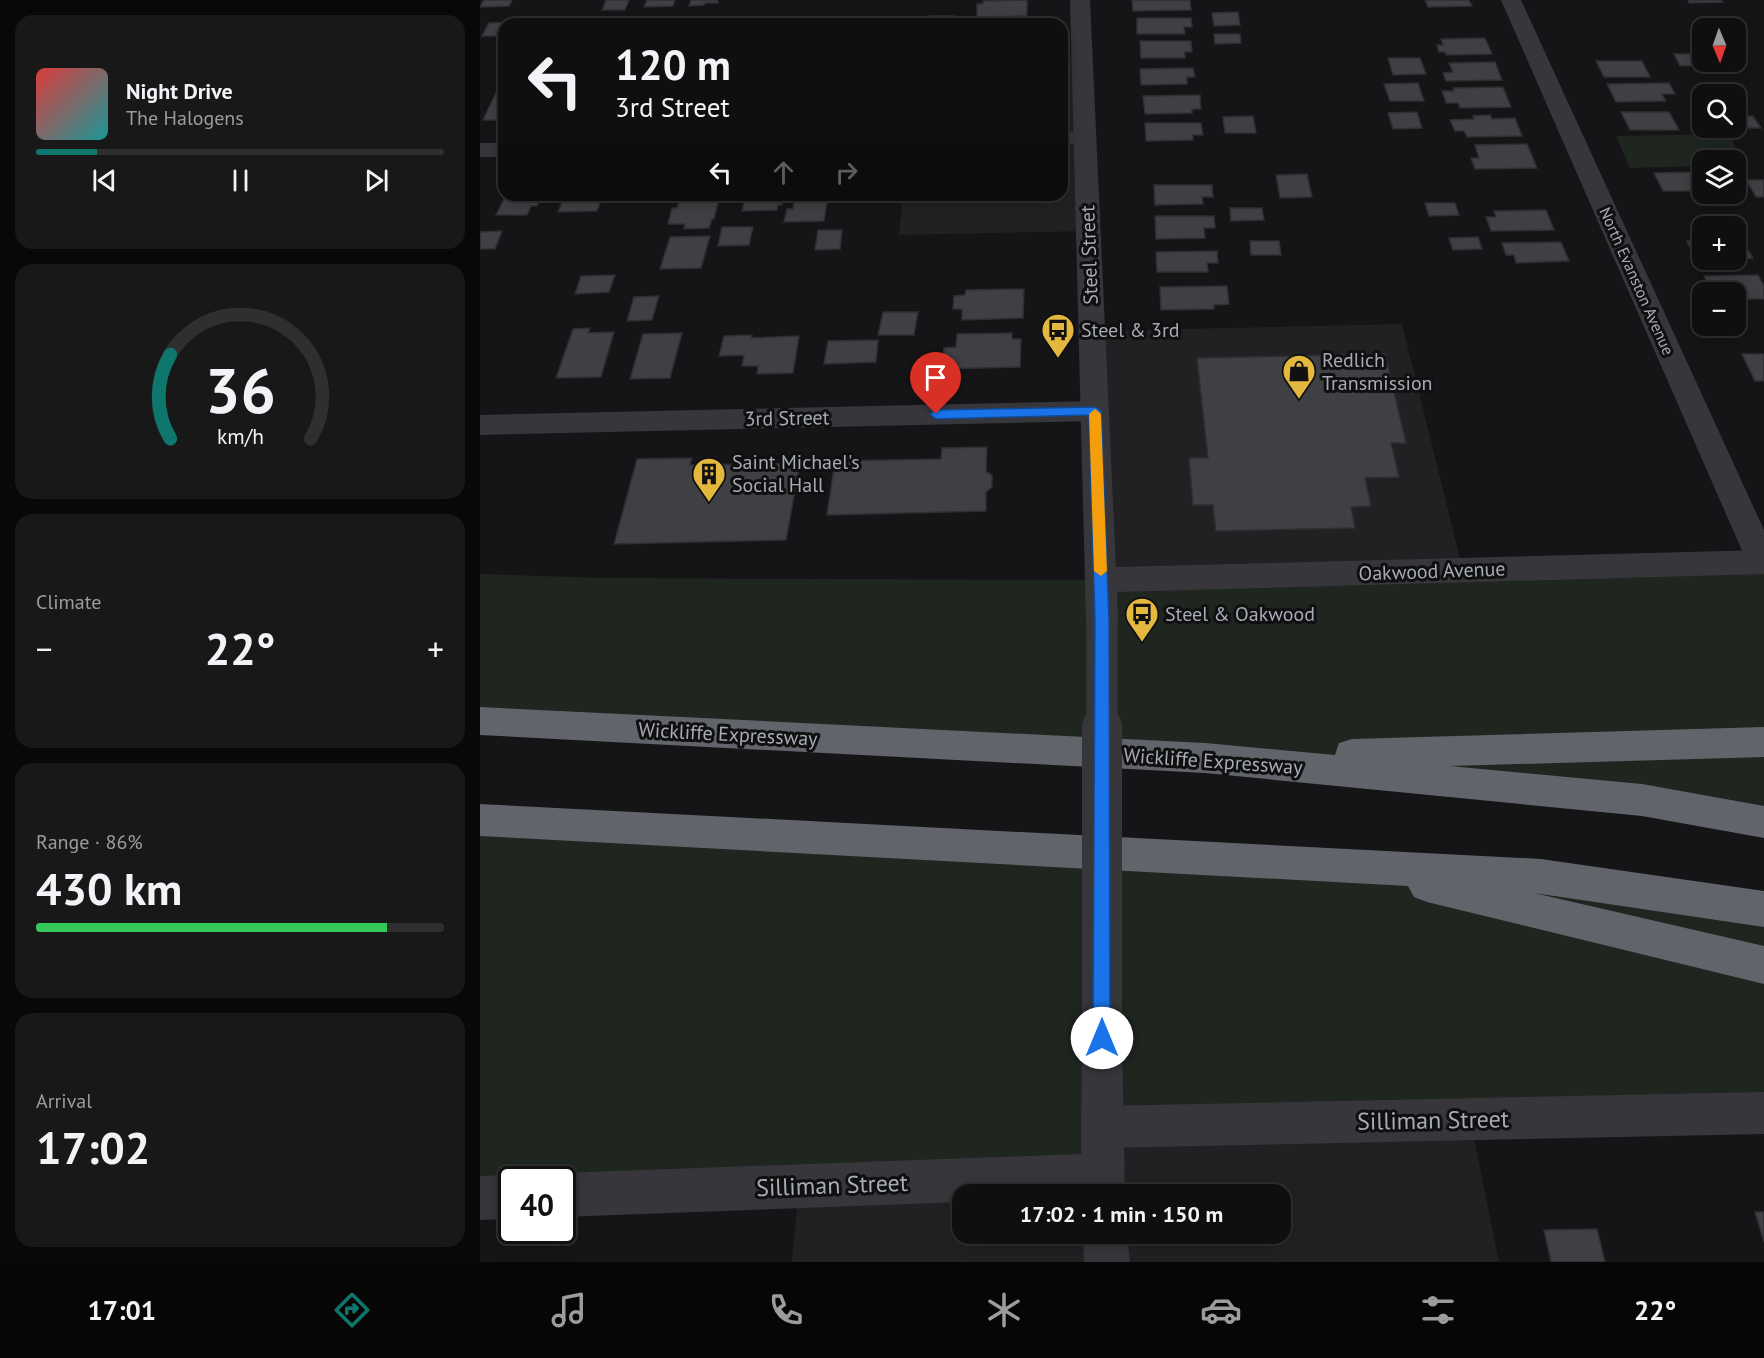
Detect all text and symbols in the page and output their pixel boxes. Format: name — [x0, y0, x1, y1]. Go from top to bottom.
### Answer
north arrow — [1692, 18, 1746, 72]
map controls — [1692, 18, 1746, 336]
text: 120 m — [615, 37, 731, 92]
icon: left — [516, 42, 594, 120]
text: Night Drive — [126, 77, 233, 105]
button: search — [1692, 84, 1746, 138]
text: 3rd Street — [615, 90, 730, 124]
text: The Halogens — [126, 105, 244, 131]
button: layers — [1692, 150, 1746, 204]
icon: left — [704, 156, 737, 189]
icon: ahead — [767, 156, 800, 189]
icon: right — [830, 156, 863, 189]
icon: previous — [88, 164, 121, 197]
icon: pause — [224, 164, 257, 197]
icon: next — [360, 164, 393, 197]
street label: North Evanston Avenue — [1595, 204, 1679, 358]
street label: Steel Street — [1074, 205, 1104, 305]
button: + — [1692, 216, 1746, 270]
button: − — [1692, 282, 1746, 336]
bus stop icon: Steel & 3rd — [1040, 312, 1076, 359]
place label: Steel & 3rd — [1081, 317, 1180, 343]
place label: Redlich Transmission — [1322, 347, 1433, 396]
text: 36 — [205, 349, 275, 430]
pin — [910, 352, 961, 414]
shop icon: Redlich Transmission — [1281, 353, 1317, 400]
icon: arrive — [919, 361, 952, 394]
street label: 3rd Street — [744, 404, 830, 432]
text: km/h — [216, 422, 263, 450]
place label: Saint Michael's Social Hall — [732, 449, 860, 498]
building icon: Saint Michael's Social Hall — [691, 456, 727, 503]
street label: Oakwood Avenue — [1358, 555, 1506, 587]
text: Climate — [36, 589, 102, 615]
bus stop icon: Steel & Oakwood — [1124, 596, 1160, 643]
place label: Steel & Oakwood — [1165, 601, 1315, 627]
text: 22° — [205, 619, 275, 677]
text: − — [36, 627, 53, 670]
text: + — [427, 627, 444, 670]
street label: Wickliffe Expressway — [638, 716, 819, 752]
street label: Wickliffe Expressway — [1123, 742, 1304, 780]
text: Range · 86% — [36, 829, 143, 855]
text: 430 km — [36, 859, 182, 917]
position arrow — [1070, 1006, 1134, 1070]
text: Arrival — [36, 1088, 92, 1114]
street label: Silliman Street — [1357, 1103, 1509, 1137]
text: 17:02 — [36, 1118, 150, 1176]
speed limit sign: 40 — [498, 1166, 576, 1244]
street label: Silliman Street — [756, 1167, 908, 1203]
text: 17:02 · 1 min · 150 m — [1020, 1200, 1223, 1228]
icon: directions — [331, 1289, 373, 1331]
icon: music — [548, 1289, 590, 1331]
icon: phone — [765, 1289, 807, 1331]
icon: climate — [983, 1289, 1025, 1331]
icon: car — [1200, 1289, 1242, 1331]
icon: filters — [1417, 1289, 1459, 1331]
text: 17:01 — [88, 1293, 156, 1327]
text: 22° — [1634, 1293, 1676, 1327]

